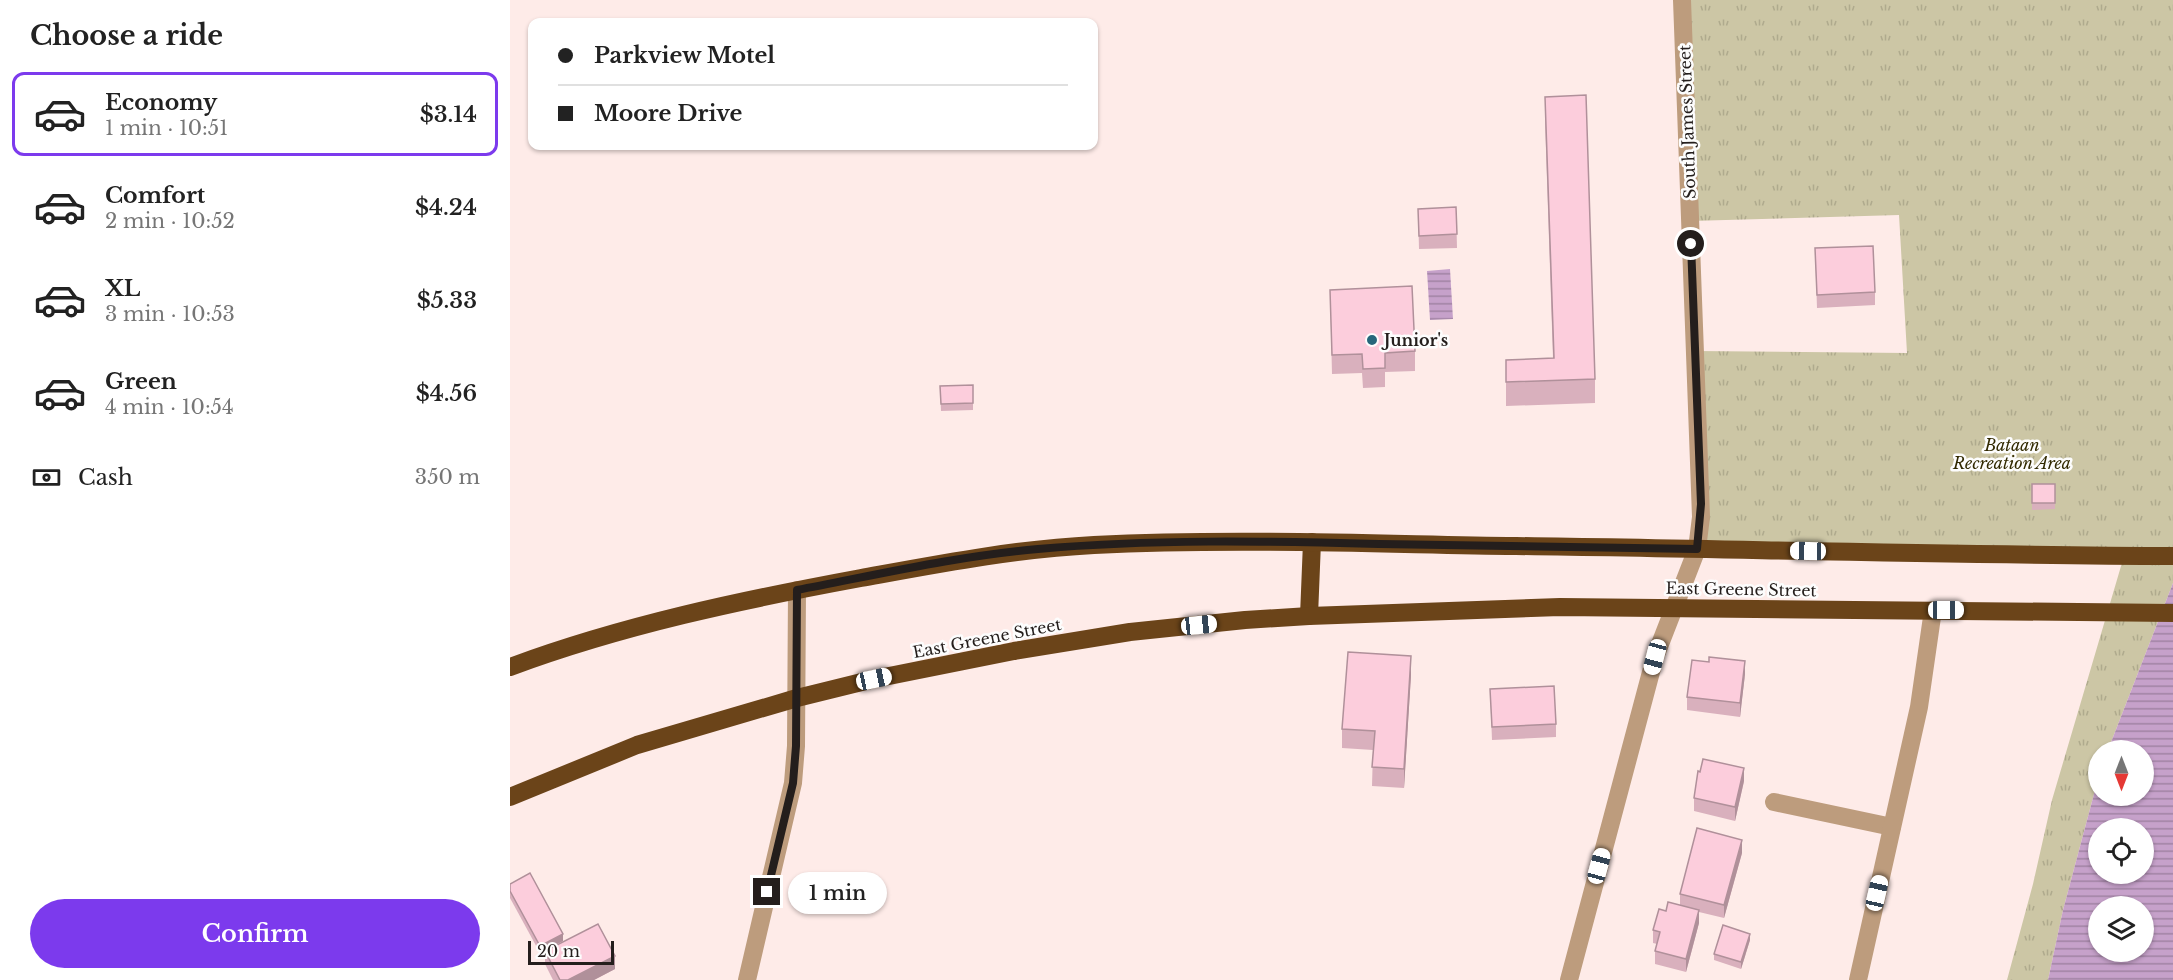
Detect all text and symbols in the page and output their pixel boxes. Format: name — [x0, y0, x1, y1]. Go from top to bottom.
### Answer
text: Choose a ride — [30, 19, 223, 52]
text: Parkview Motel — [594, 42, 775, 69]
street label: South James Street — [1674, 45, 1700, 199]
icon: car — [33, 87, 87, 141]
text: Economy — [105, 89, 217, 116]
text: Moore Drive — [594, 100, 742, 127]
text: $3.14 — [420, 101, 477, 128]
text: 1 min · 10:51 — [105, 116, 228, 140]
icon: car — [33, 180, 87, 234]
text: Comfort — [105, 182, 205, 209]
text: $4.24 — [415, 194, 477, 221]
text: 2 min · 10:52 — [105, 209, 235, 233]
route start — [1677, 230, 1704, 257]
icon: car — [33, 273, 87, 327]
text: XL — [105, 275, 140, 302]
text: $5.33 — [417, 287, 477, 314]
text: 3 min · 10:53 — [105, 302, 235, 326]
place label: Junior's — [1381, 330, 1448, 350]
marker: Junior's — [1365, 333, 1379, 347]
icon: car — [33, 366, 87, 420]
text: Green — [105, 368, 177, 395]
text: $4.56 — [416, 380, 477, 407]
text: 4 min · 10:54 — [105, 395, 234, 419]
park label: Bataan Recreation Area — [1952, 435, 2071, 473]
icon: cash — [30, 461, 63, 494]
text: Cash — [78, 464, 133, 491]
text: 350 m — [415, 465, 480, 489]
car — [1790, 542, 1826, 560]
street label: East Greene Street — [1665, 578, 1817, 600]
car — [1928, 601, 1964, 619]
street label: East Greene Street — [911, 614, 1063, 662]
car — [1180, 614, 1218, 636]
car — [1642, 637, 1668, 677]
car — [855, 666, 893, 692]
north arrow — [2088, 740, 2154, 806]
map controls — [2088, 740, 2154, 962]
button: locate — [2088, 818, 2154, 884]
car — [1586, 846, 1612, 886]
callout: 1 min — [788, 871, 887, 913]
car — [1864, 873, 1890, 913]
route end — [753, 878, 780, 905]
text: 1 min — [809, 881, 866, 905]
button: layers — [2088, 896, 2154, 962]
button: Confirm — [30, 899, 480, 968]
scale bar — [528, 938, 614, 966]
text: 20 m — [537, 941, 580, 961]

